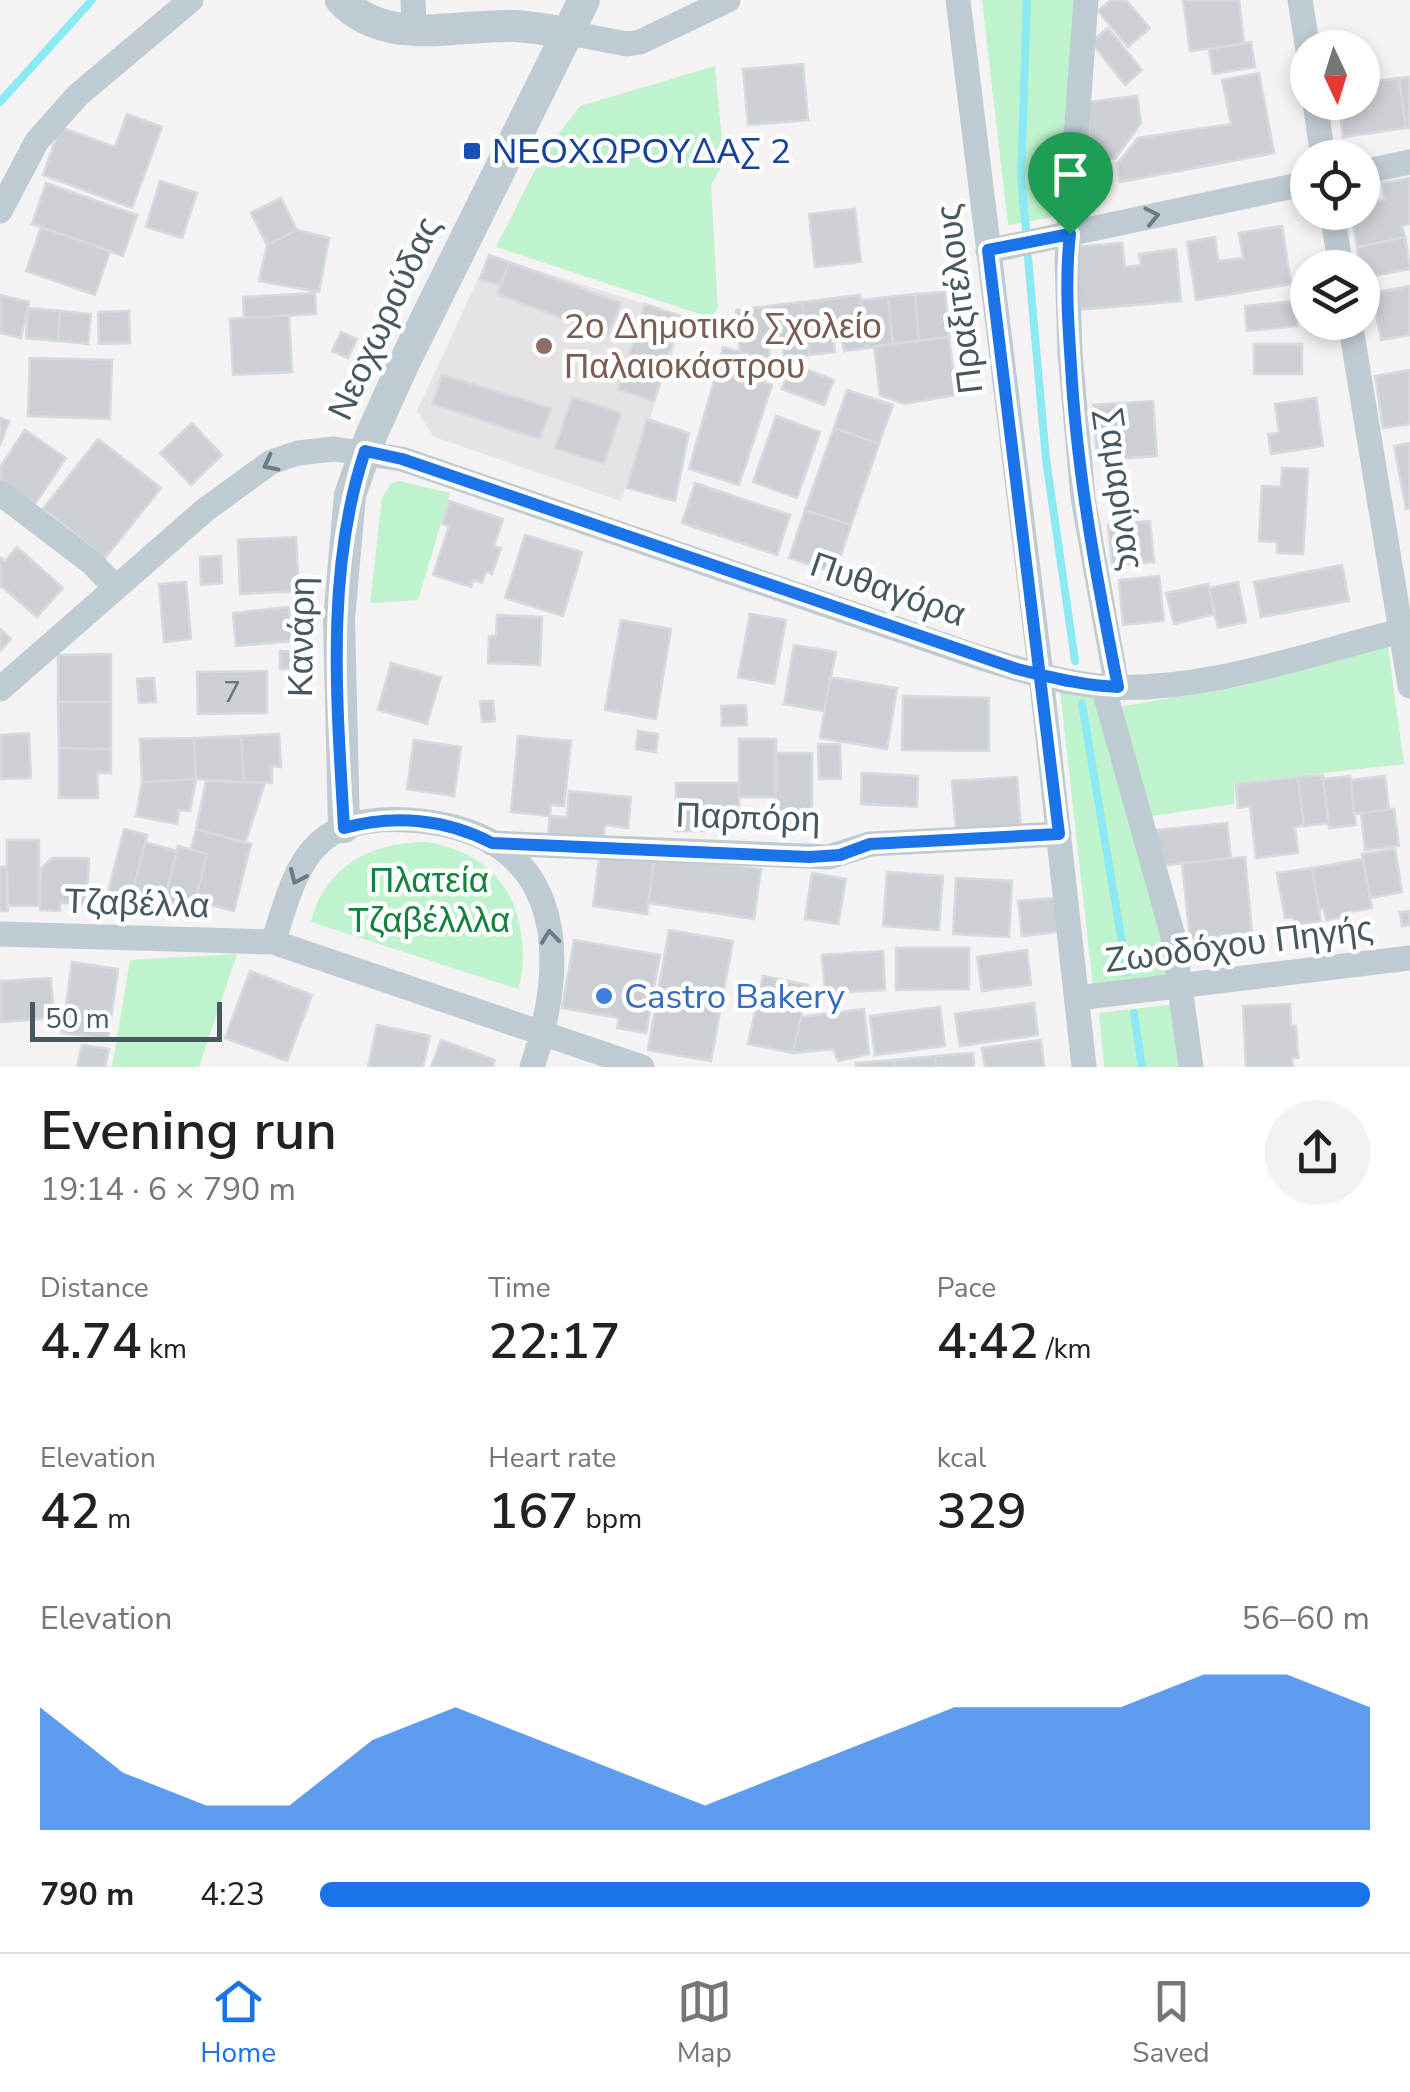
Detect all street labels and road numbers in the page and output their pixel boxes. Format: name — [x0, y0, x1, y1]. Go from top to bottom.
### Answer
street label: Πραξιτέλους — [925, 201, 994, 396]
street label: Νεοχωρούδας — [317, 209, 452, 428]
street label: Σαμαρίνας — [1086, 405, 1155, 573]
street label: Πυθαγόρα — [804, 541, 972, 638]
street label: Κανάρη — [277, 576, 326, 698]
street label: Παρπόρη — [675, 791, 821, 844]
street label: Τζαβέλλα — [64, 877, 210, 930]
street label: Ζωοδόχου Πηγής — [1102, 905, 1376, 984]

